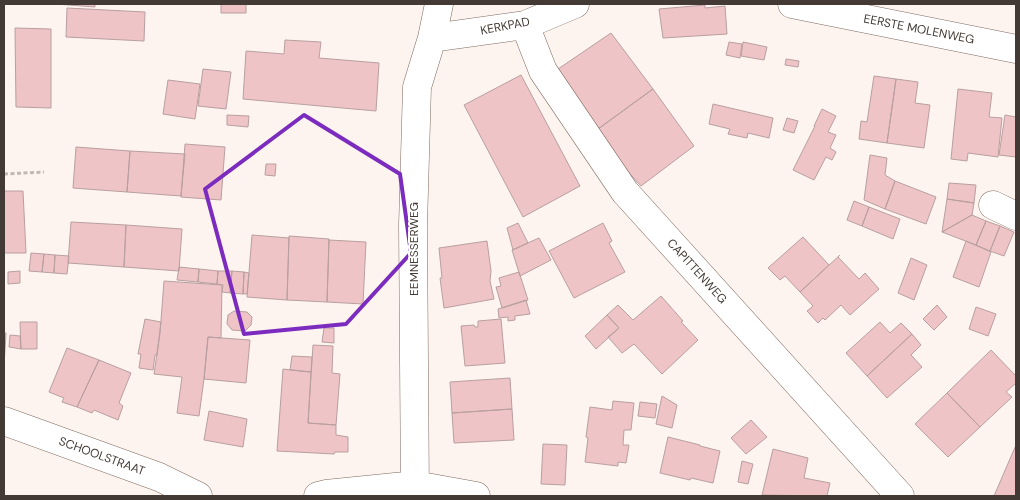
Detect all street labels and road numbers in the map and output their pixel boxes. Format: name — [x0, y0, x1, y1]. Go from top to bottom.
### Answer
street label: EERSTE MOLENWEG — [862, 10, 976, 48]
street label: KERKPAD — [479, 13, 531, 39]
street label: EEMNESSERWEG — [406, 202, 422, 296]
street label: CAPITTENWEG — [664, 235, 730, 307]
street label: SCHOOLSTRAAT — [57, 433, 148, 479]

